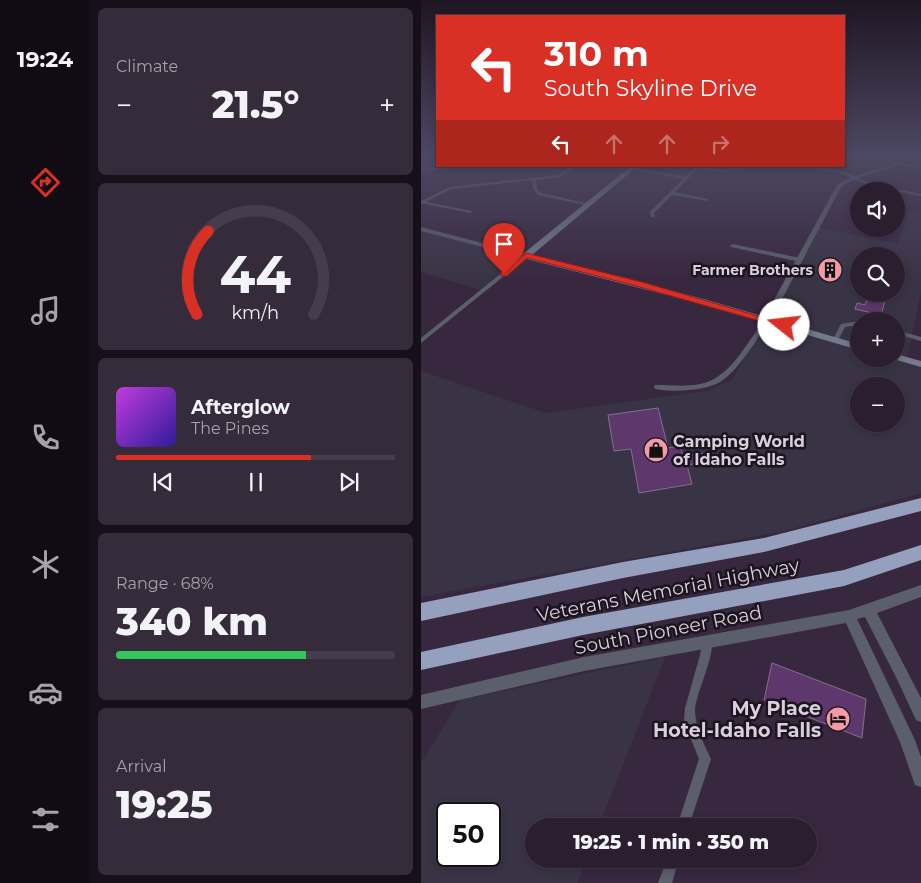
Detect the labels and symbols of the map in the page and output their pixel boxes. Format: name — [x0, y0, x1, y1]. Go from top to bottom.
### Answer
pin — [483, 223, 525, 274]
building icon: Farmer Brothers — [817, 257, 843, 283]
place label: Farmer Brothers — [692, 261, 814, 279]
position arrow — [757, 298, 809, 350]
place label: Camping World of Idaho Falls — [673, 432, 805, 469]
shop icon: Camping World of Idaho Falls — [643, 437, 669, 463]
street label: Veterans Memorial Highway — [535, 553, 802, 627]
street label: South Pioneer Road — [572, 601, 764, 659]
place label: My Place Hotel-Idaho Falls — [653, 697, 821, 742]
hotel icon: My Place Hotel-Idaho Falls — [825, 706, 851, 732]
speed limit sign: 50 — [436, 802, 501, 867]

